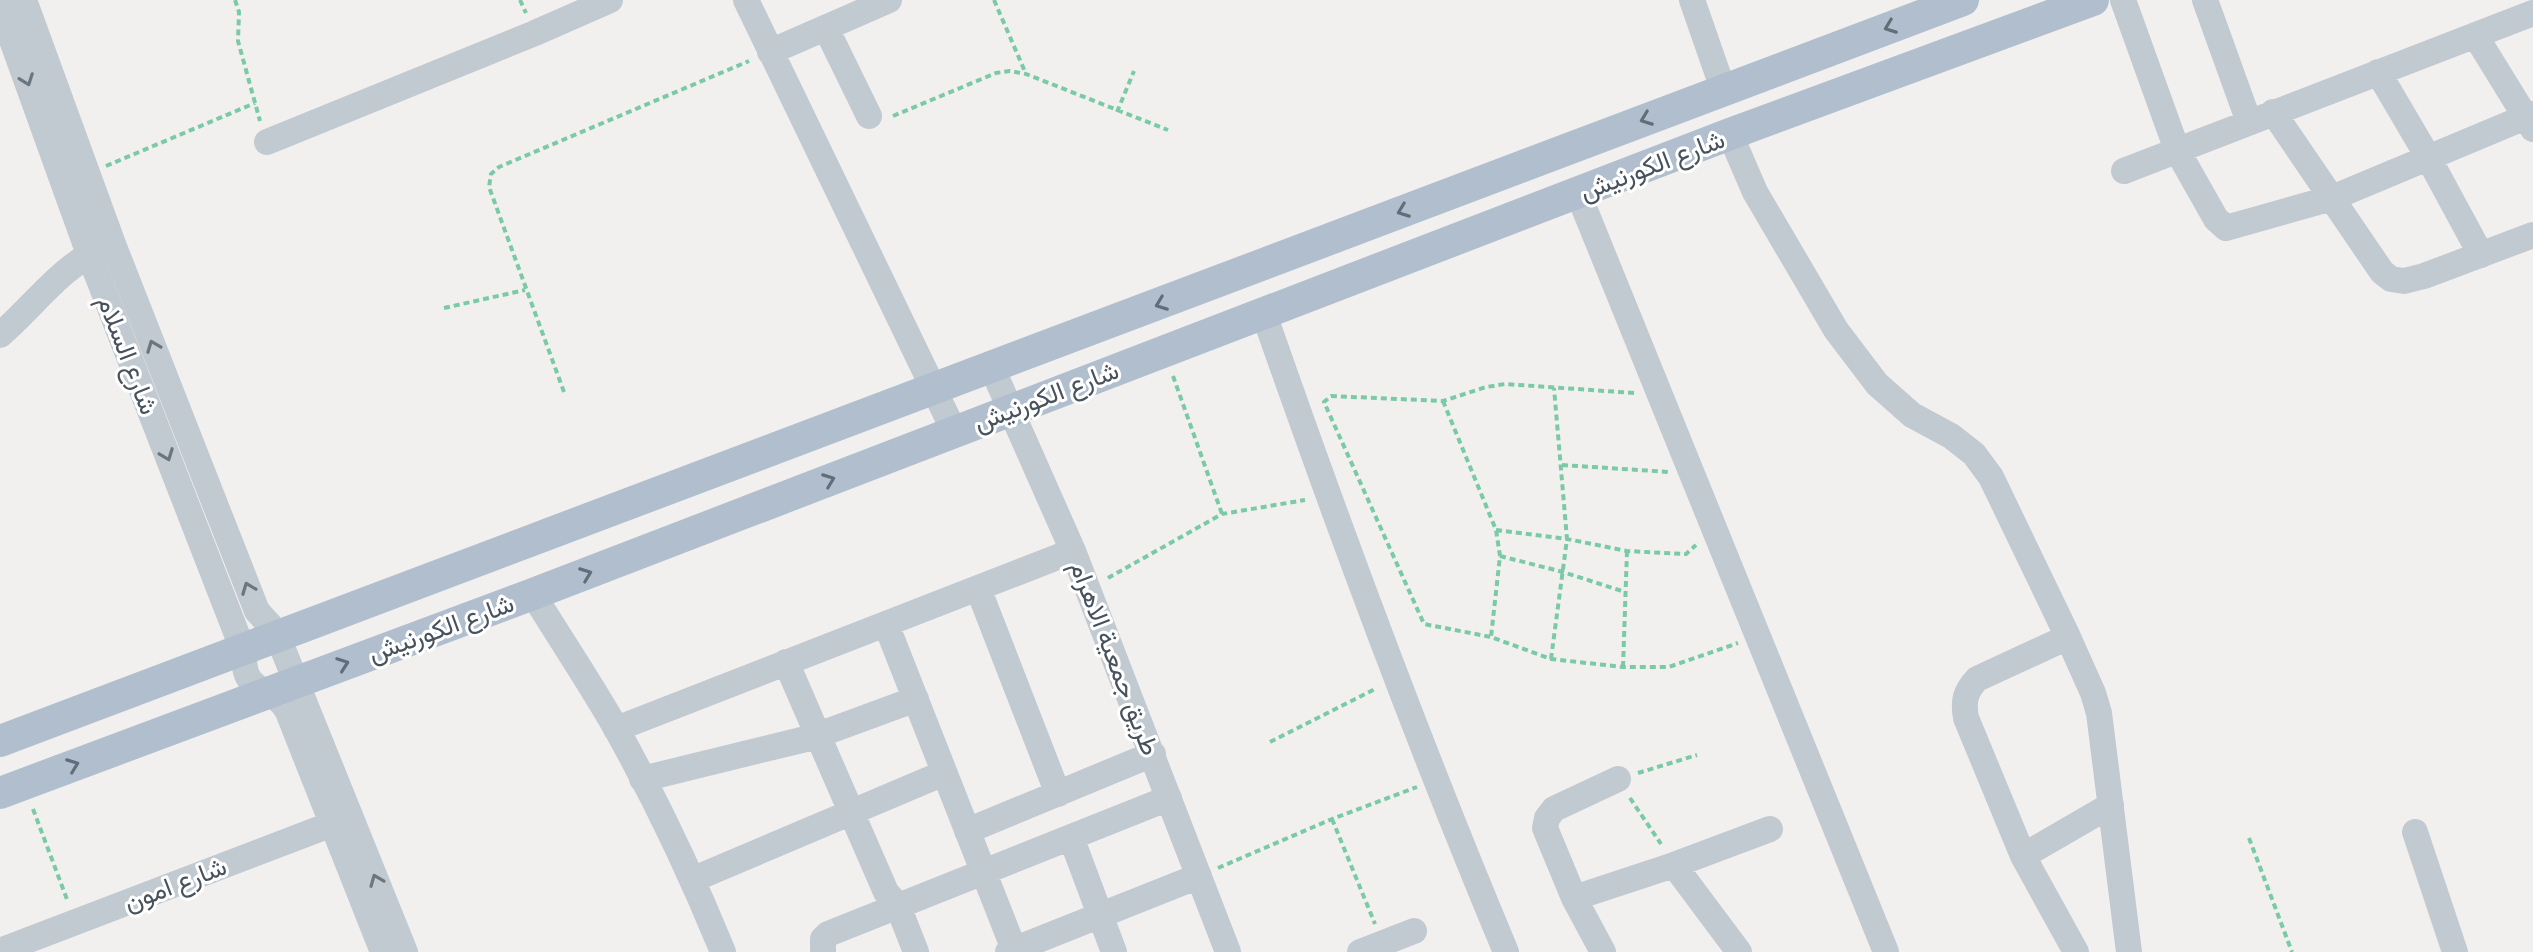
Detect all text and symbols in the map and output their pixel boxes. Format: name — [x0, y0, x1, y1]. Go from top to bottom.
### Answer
one-way arrow — [1884, 17, 1898, 34]
one-way arrow — [17, 73, 33, 87]
one-way arrow — [1640, 109, 1654, 126]
street label: شارع الكورنيش — [1575, 124, 1730, 209]
one-way arrow — [1397, 201, 1411, 218]
street label: شارع السلام — [89, 291, 164, 420]
one-way arrow — [1154, 294, 1168, 311]
one-way arrow — [146, 340, 163, 354]
street label: شارع الكورنيش — [969, 355, 1124, 440]
one-way arrow — [157, 447, 174, 461]
one-way arrow — [821, 473, 835, 490]
street label: طريق جمعية الاهرام — [1062, 557, 1166, 760]
one-way arrow — [578, 567, 592, 584]
one-way arrow — [241, 582, 258, 596]
street label: شارع الكورنيش — [364, 588, 519, 671]
one-way arrow — [335, 657, 349, 674]
one-way arrow — [65, 758, 79, 775]
street label: شارع امون — [120, 851, 232, 920]
one-way arrow — [369, 874, 385, 888]

